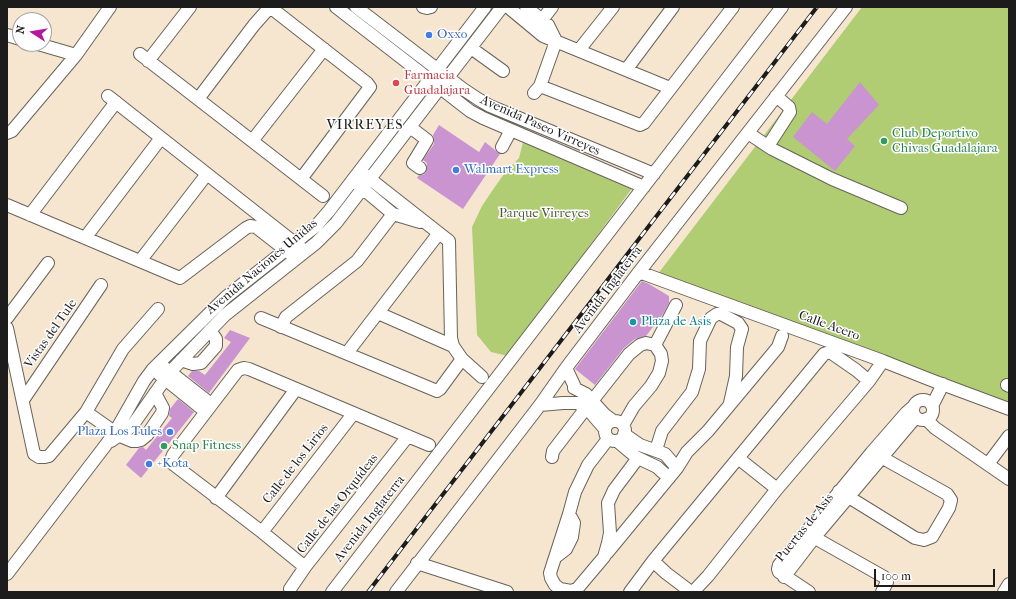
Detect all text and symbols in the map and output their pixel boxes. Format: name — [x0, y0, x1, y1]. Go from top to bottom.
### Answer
north arrow — [12, 12, 52, 52]
text: N — [14, 24, 28, 35]
place label: Oxxo — [437, 27, 467, 43]
marker: Oxxo — [424, 30, 434, 40]
place label: Farmacia Guadalajara — [404, 68, 470, 99]
marker: Farmacia Guadalajara — [391, 78, 401, 88]
street label: Avenida Paseo Virreyes — [478, 92, 602, 160]
district label: VIRREYES — [327, 118, 403, 134]
place label: Club Deportivo Chivas Guadalajara — [892, 126, 998, 157]
marker: Club Deportivo Chivas Guadalajara — [879, 136, 889, 146]
place label: Walmart Express — [464, 162, 558, 178]
marker: Walmart Express — [451, 165, 461, 175]
park label: Parque Virreyes — [499, 206, 589, 222]
street label: Avenida Naciones Unidas — [203, 216, 321, 318]
street label: Avenida Inglaterra — [570, 243, 646, 337]
street label: Vistas del Tule — [21, 296, 81, 372]
street label: Calle Acero — [796, 308, 862, 344]
place label: Plaza de Asis — [641, 314, 711, 330]
marker: Plaza de Asis — [628, 317, 638, 327]
street label: Calle de los Lirios — [260, 421, 332, 507]
place label: Plaza Los Tules — [77, 424, 162, 440]
marker: Plaza Los Tules — [165, 427, 175, 437]
place label: Snap Fitness — [172, 438, 241, 454]
marker: Snap Fitness — [159, 441, 169, 451]
street label: Calle de las Orquídeas — [294, 451, 382, 557]
place label: +Kota — [157, 456, 189, 472]
marker: +Kota — [144, 459, 154, 469]
street label: Avenida Inglaterra — [331, 473, 409, 565]
street label: Puertas de Asis — [773, 491, 837, 565]
scale bar — [876, 561, 997, 587]
text: 100 m — [881, 569, 911, 583]

